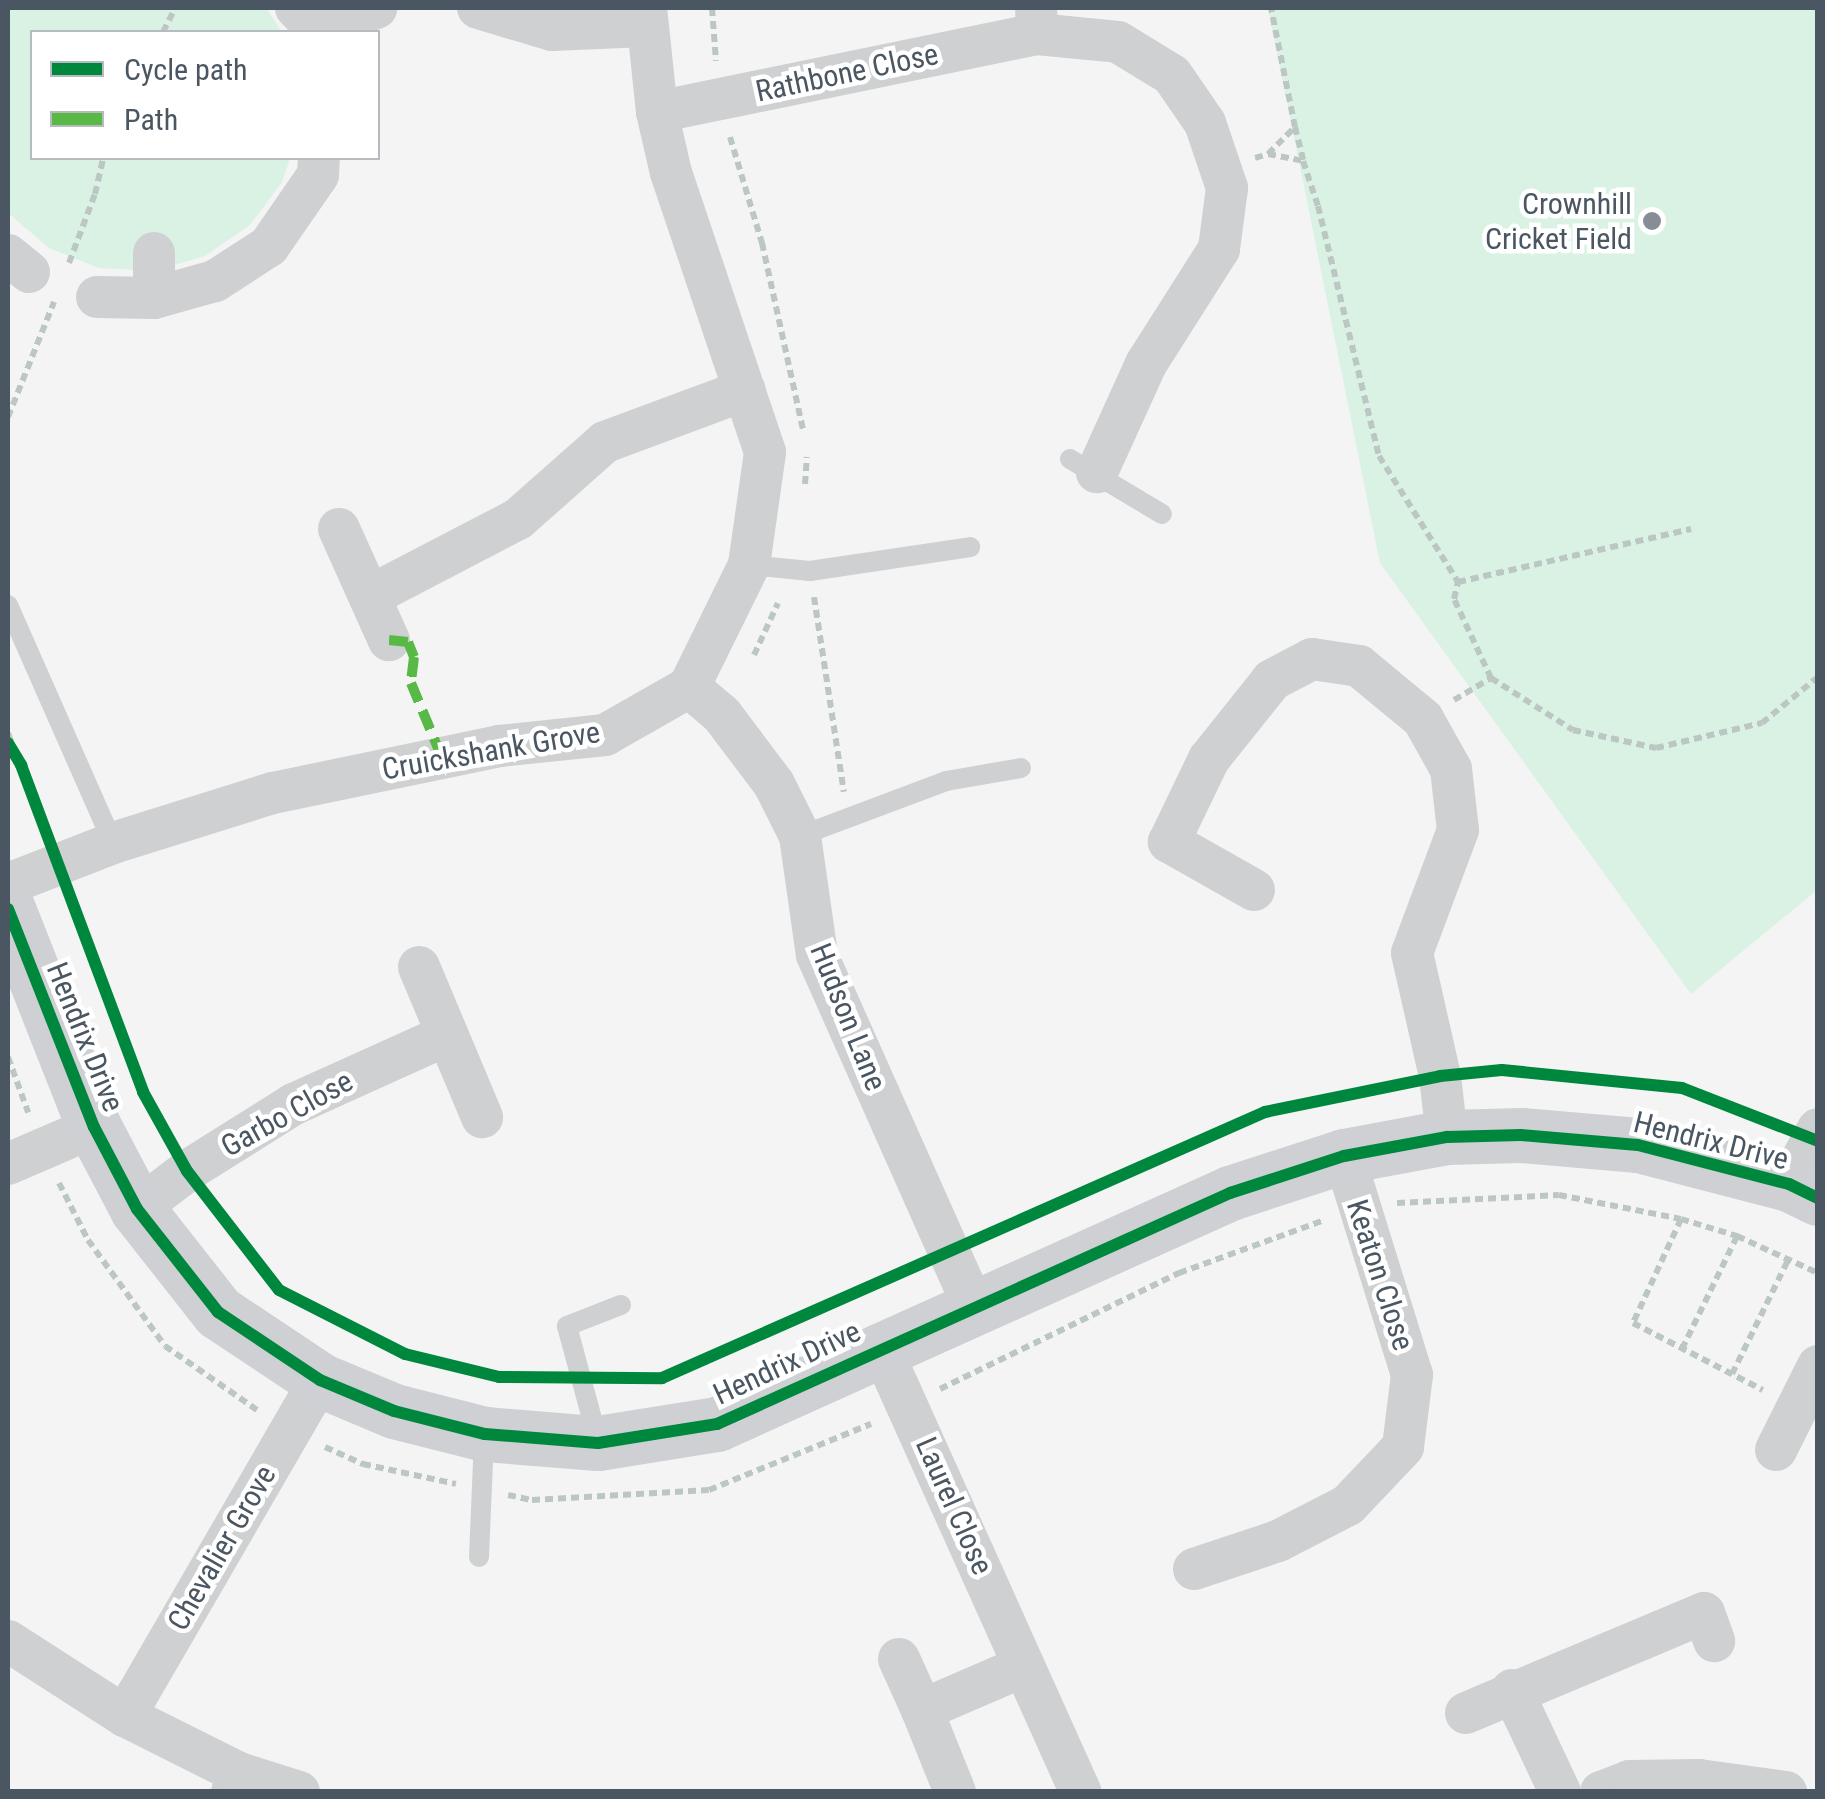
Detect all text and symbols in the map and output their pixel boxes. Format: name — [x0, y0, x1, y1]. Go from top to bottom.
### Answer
legend — [30, 30, 380, 160]
street label: Rathbone Close — [752, 36, 942, 110]
text: Cycle path — [124, 52, 248, 87]
text: Path — [124, 102, 178, 137]
place label: Crownhill Cricket Field — [1485, 186, 1632, 256]
marker: Crownhill Cricket Field — [1641, 210, 1663, 232]
street label: Cruickshank Grove — [379, 714, 603, 788]
street label: Hudson Lane — [802, 938, 894, 1096]
street label: Hendrix Drive — [39, 957, 131, 1117]
street label: Garbo Close — [215, 1063, 359, 1165]
street label: Hendrix Drive — [1630, 1104, 1792, 1178]
street label: Keaton Close — [1339, 1195, 1421, 1355]
street label: Hendrix Drive — [708, 1313, 866, 1413]
street label: Laurel Close — [908, 1432, 1000, 1580]
street label: Chevalier Grove — [160, 1459, 284, 1637]

